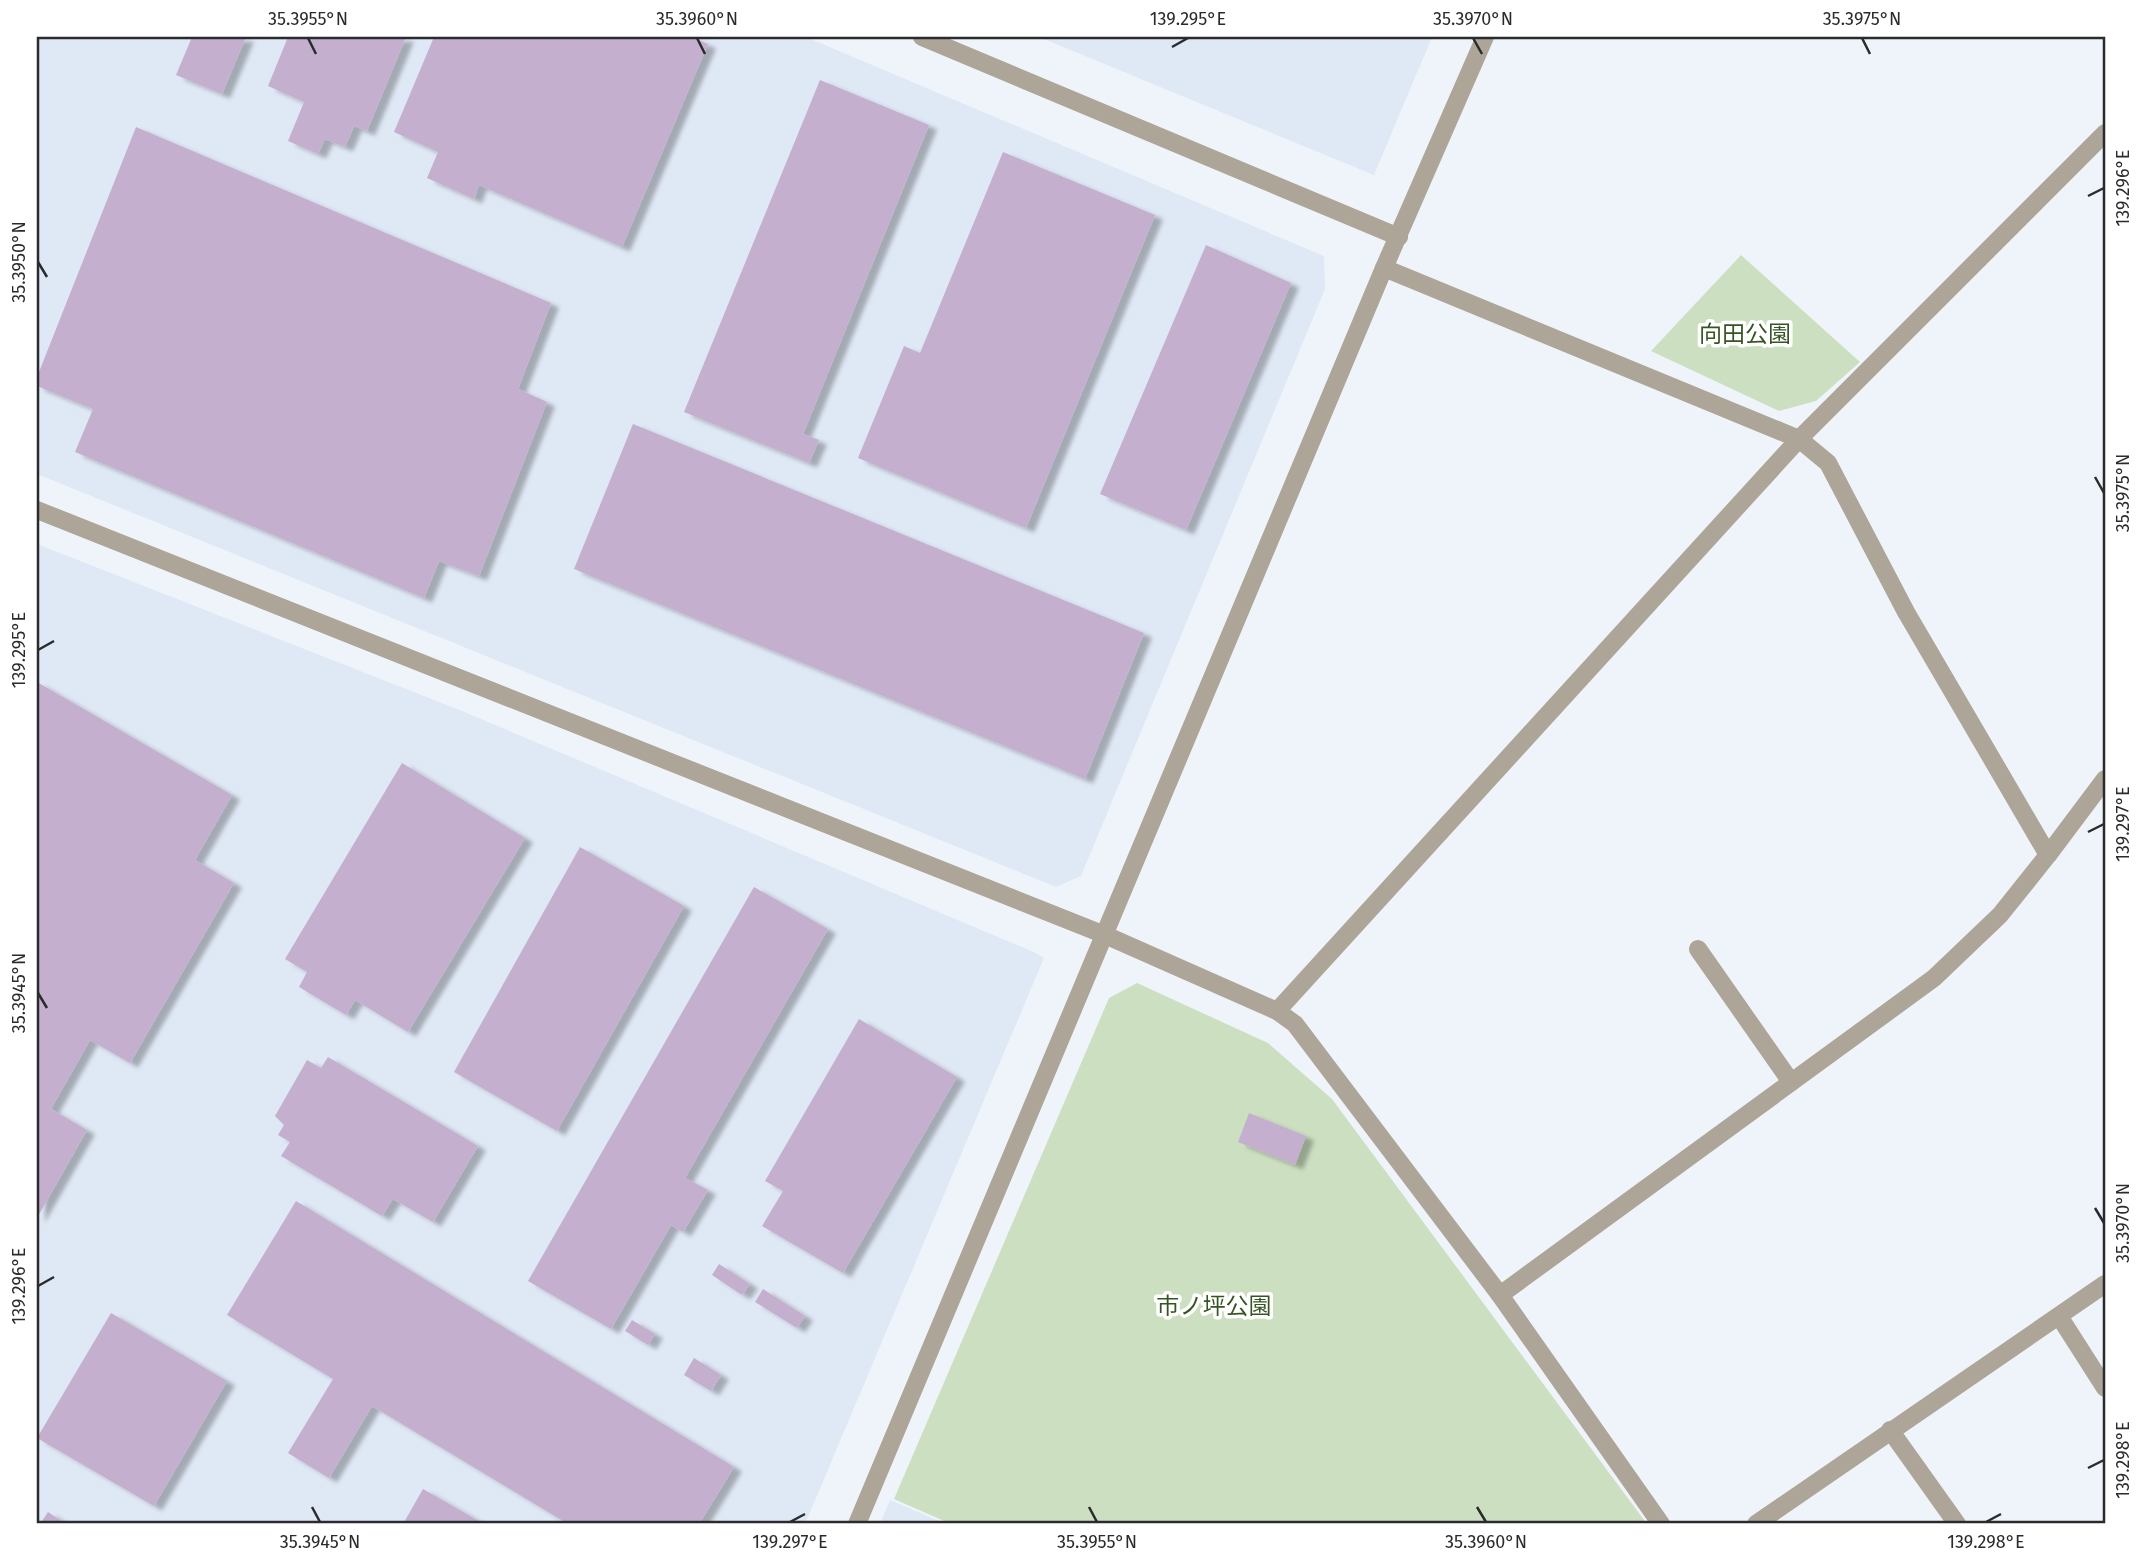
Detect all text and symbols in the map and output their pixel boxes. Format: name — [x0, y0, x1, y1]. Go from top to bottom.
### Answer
text: 35.3955°N — [268, 8, 348, 30]
text: 35.3960°N — [656, 8, 738, 30]
text: 139.295°E — [1150, 8, 1226, 30]
text: 35.3970°N — [1433, 8, 1513, 30]
text: 35.3975°N — [1823, 8, 1901, 30]
text: 139.296°E — [2112, 150, 2134, 226]
text: 35.3950°N — [8, 221, 30, 303]
park label: 向田公園 — [1699, 320, 1791, 348]
text: 35.3975°N — [2112, 454, 2134, 532]
text: 139.295°E — [8, 612, 30, 688]
text: 139.297°E — [2112, 786, 2134, 862]
text: 35.3945°N — [8, 953, 30, 1033]
text: 35.3970°N — [2112, 1183, 2134, 1263]
text: 139.296°E — [8, 1248, 30, 1324]
park label: 市ノ坪公園 — [1157, 1292, 1272, 1320]
text: 139.298°E — [2112, 1421, 2134, 1499]
text: 35.3945°N — [280, 1531, 360, 1553]
text: 139.297°E — [752, 1531, 828, 1553]
text: 35.3955°N — [1057, 1531, 1137, 1553]
text: 35.3960°N — [1445, 1531, 1527, 1553]
text: 139.298°E — [1947, 1531, 2025, 1553]

